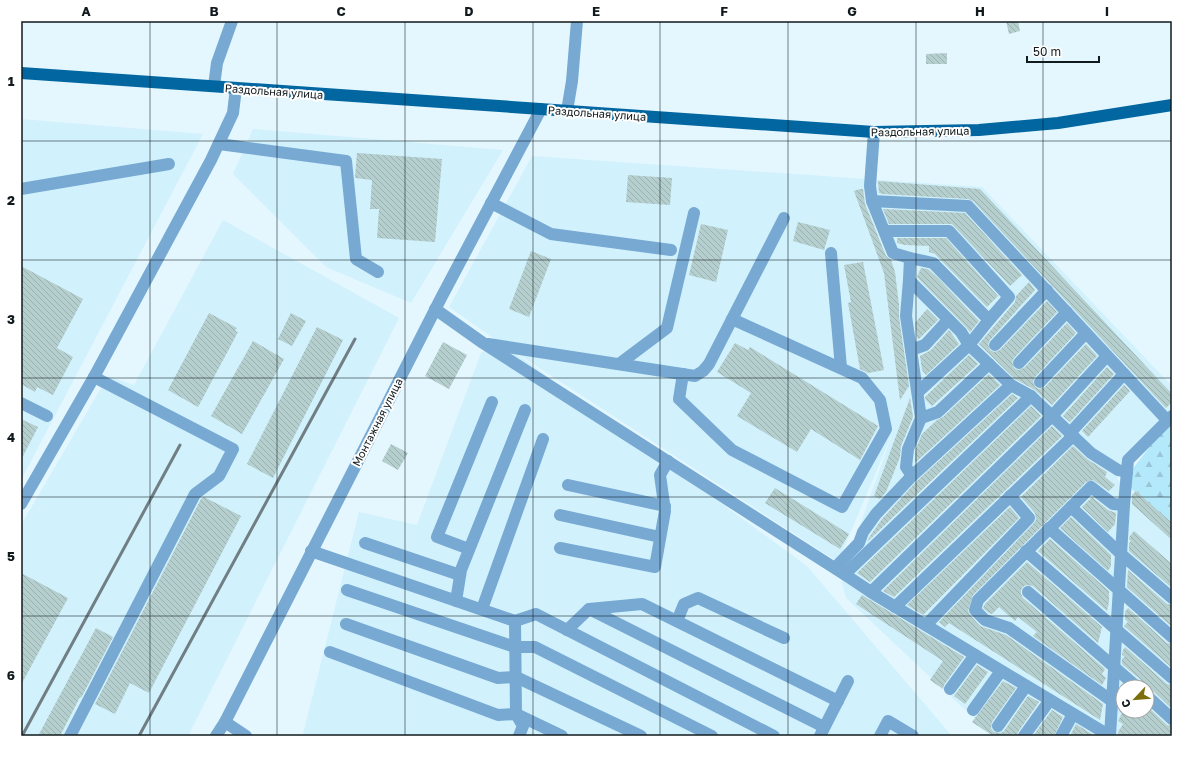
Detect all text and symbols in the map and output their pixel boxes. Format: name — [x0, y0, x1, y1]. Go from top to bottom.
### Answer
text: A — [81, 3, 91, 19]
text: B — [209, 3, 219, 19]
text: C — [336, 3, 346, 19]
text: D — [464, 3, 474, 19]
text: E — [592, 3, 600, 19]
text: F — [720, 3, 728, 19]
text: G — [847, 3, 857, 19]
text: H — [975, 3, 985, 19]
text: I — [1105, 3, 1109, 19]
scale bar — [1027, 38, 1099, 64]
text: 50 m — [1033, 44, 1061, 59]
text: 1 — [8, 73, 15, 89]
street label: Раздольная улица — [224, 81, 324, 101]
street label: Раздольная улица — [547, 103, 647, 123]
street label: Раздольная улица — [871, 124, 969, 138]
text: 2 — [7, 192, 15, 208]
text: 3 — [7, 311, 15, 327]
street label: Монтажная улица — [349, 376, 405, 468]
text: 4 — [7, 429, 15, 445]
text: 5 — [7, 548, 15, 564]
text: 6 — [7, 667, 15, 683]
north arrow — [1115, 679, 1155, 719]
text: С — [1118, 697, 1133, 710]

